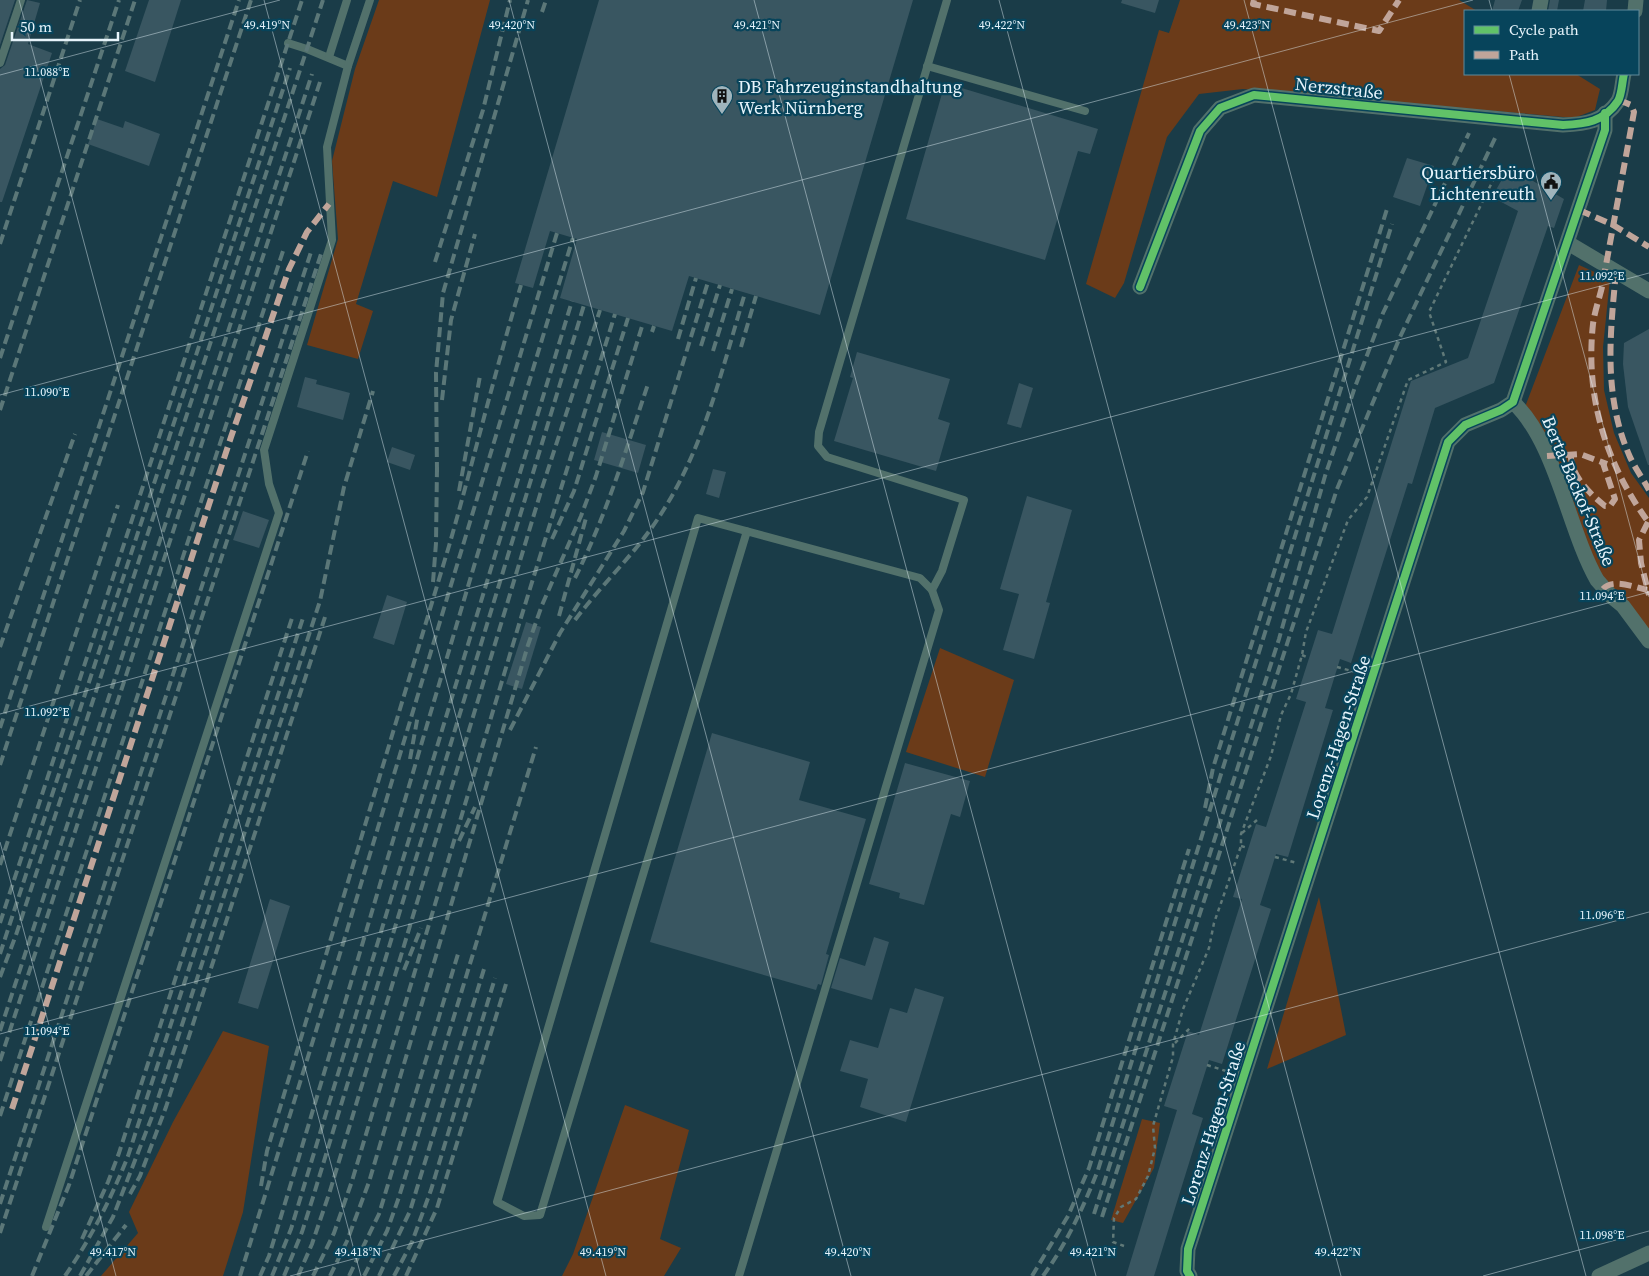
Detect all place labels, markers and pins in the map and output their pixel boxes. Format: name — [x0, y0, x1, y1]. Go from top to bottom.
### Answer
place label: DB Fahrzeuginstandhaltung Werk Nürnberg — [738, 74, 962, 120]
building icon: DB Fahrzeuginstandhaltung Werk Nürnberg — [710, 84, 734, 115]
place label: Quartiersbüro Lichtenreuth — [1421, 160, 1535, 206]
public building icon: Quartiersbüro Lichtenreuth — [1539, 170, 1563, 201]

